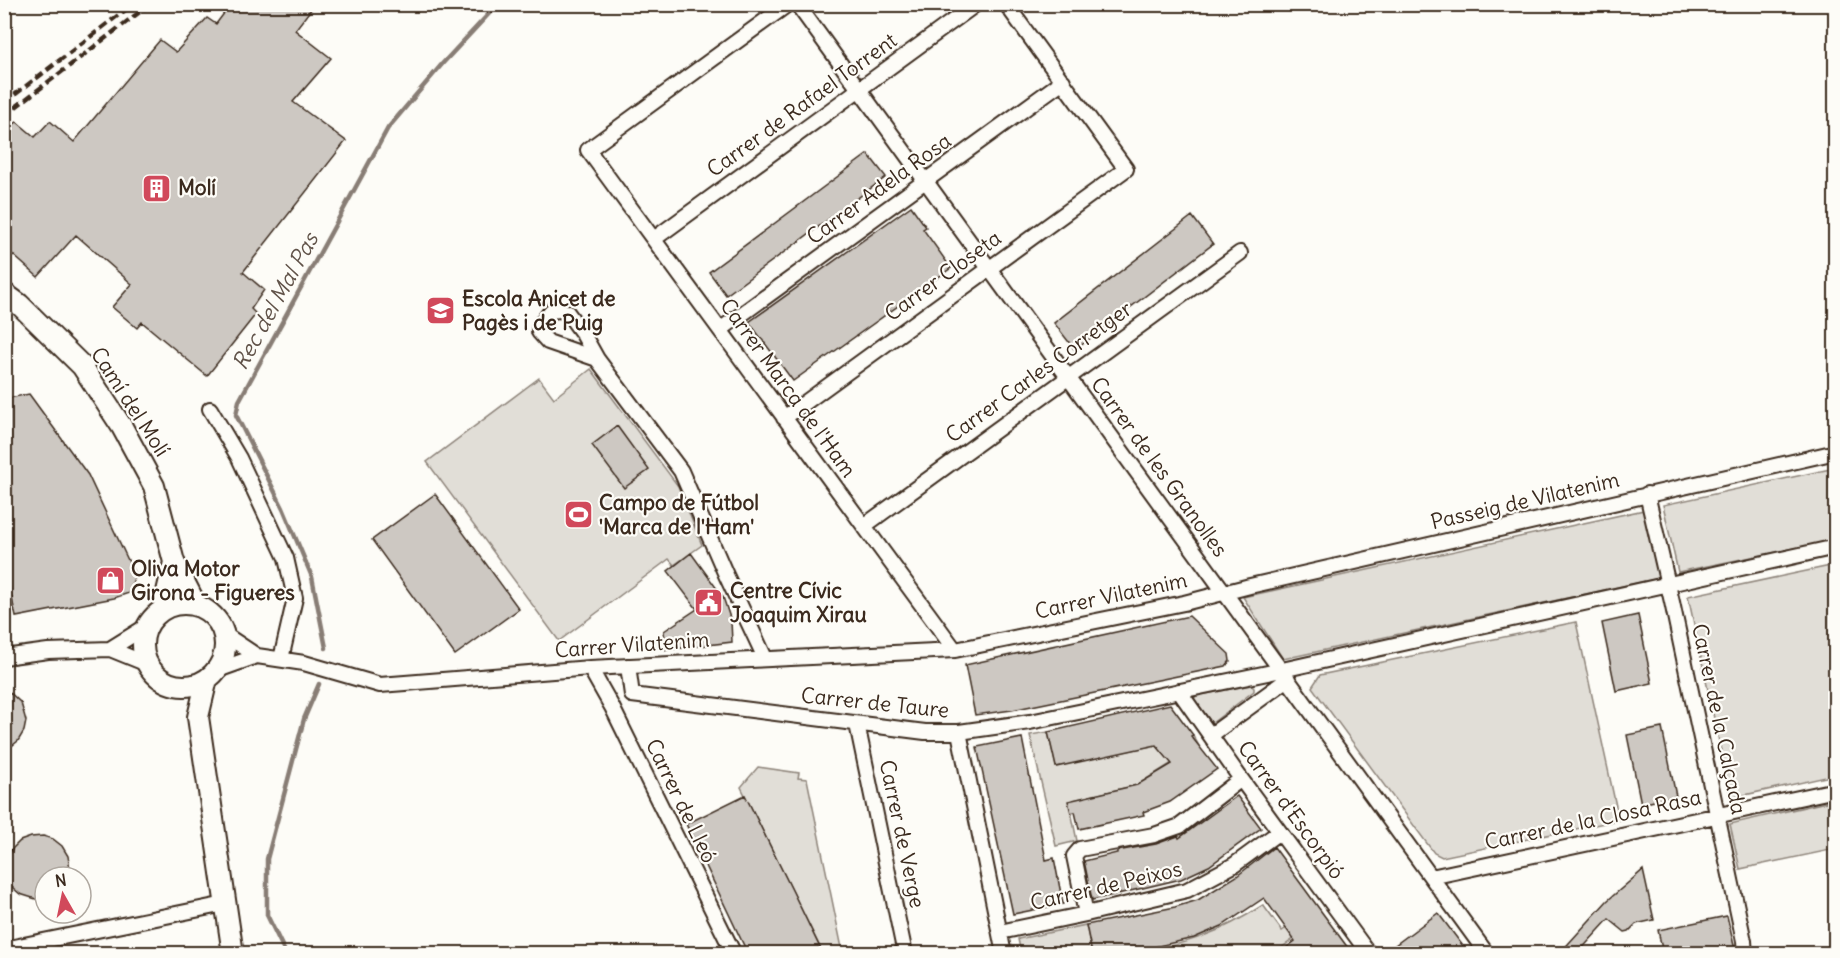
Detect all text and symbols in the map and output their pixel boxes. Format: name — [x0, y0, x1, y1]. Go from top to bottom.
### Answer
street label: Carrer de Rafael Torrent — [701, 26, 902, 183]
street label: Carrer Adela Rosa — [801, 127, 956, 250]
building icon: Molí — [141, 172, 173, 204]
place label: Molí — [178, 174, 216, 201]
street label: Carrer Closeta — [879, 224, 1006, 327]
water label: Rec del Mal Pas — [226, 226, 325, 374]
place label: Escola Anicet de Pagès i de Puig — [462, 285, 616, 336]
street label: Carrer Marca de l'Ham — [714, 293, 862, 482]
school or university icon: Escola Anicet de Pagès i de Puig — [425, 295, 457, 327]
street label: Carrer Carles Corretger — [940, 295, 1137, 448]
street label: Camí del Molí — [85, 342, 176, 462]
street label: Carrer de les Granolles — [1085, 371, 1234, 562]
street label: Passeig de Vilatenim — [1428, 466, 1622, 535]
place label: Campo de Fútbol 'Marca de l'Ham' — [599, 489, 759, 540]
sports icon: Campo de Fútbol 'Marca de l'Ham' — [562, 499, 594, 531]
place label: Oliva Motor Girona - Figueres — [131, 555, 295, 606]
shop icon: Oliva Motor Girona - Figueres — [94, 565, 126, 597]
street label: Carrer Vilatenim — [1032, 566, 1190, 625]
place label: Centre Cívic Joaquim Xirau — [730, 577, 867, 628]
public building icon: Centre Cívic Joaquim Xirau — [693, 587, 725, 619]
street label: Carrer de la Calçada — [1686, 621, 1753, 817]
street label: Carrer Vilatenim — [554, 626, 710, 663]
street label: Carrer de Taure — [800, 681, 950, 724]
street label: Carrer de Lleó — [640, 734, 723, 867]
street label: Carrer d'Escorpió — [1232, 735, 1351, 884]
street label: Carrer de Verge — [874, 757, 931, 910]
street label: Carrer de la Closa Rasa — [1482, 783, 1704, 856]
street label: Carrer de Peixos — [1027, 855, 1184, 916]
north arrow — [33, 865, 93, 925]
text: N — [54, 869, 68, 891]

